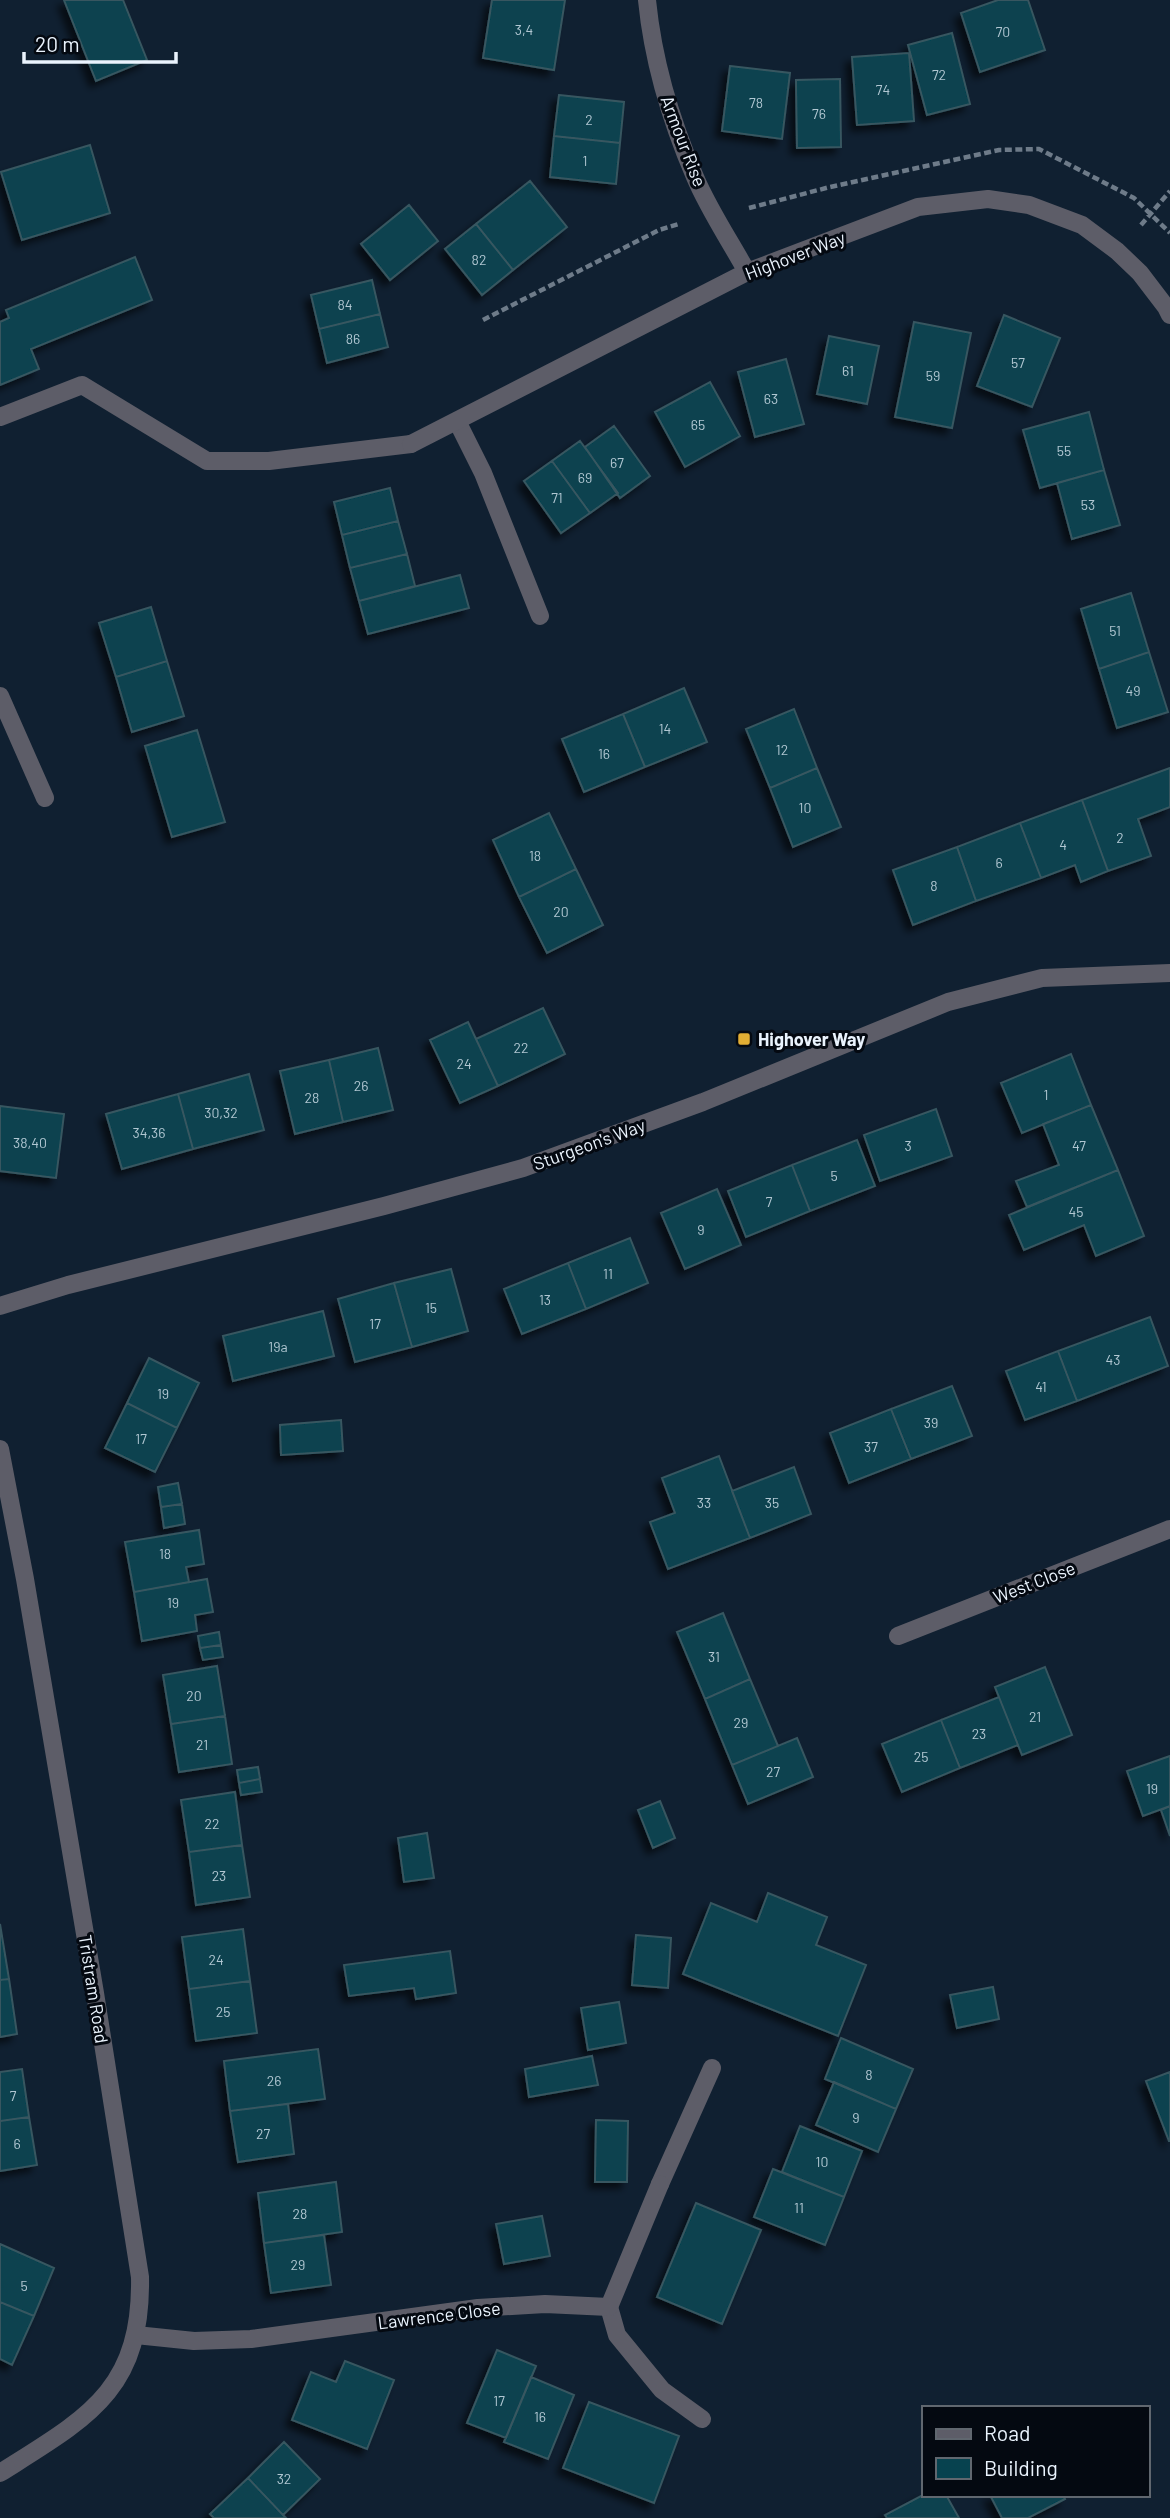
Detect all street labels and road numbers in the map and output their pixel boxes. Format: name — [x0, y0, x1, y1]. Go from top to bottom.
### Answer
street label: Armour Rise — [657, 92, 711, 190]
street label: Highover Way — [742, 226, 848, 284]
street label: Sturgeon's Way — [530, 1114, 648, 1174]
street label: West Close — [990, 1556, 1078, 1608]
street label: Tristram Road — [75, 1933, 113, 2045]
street label: Lawrence Close — [376, 2297, 502, 2333]

